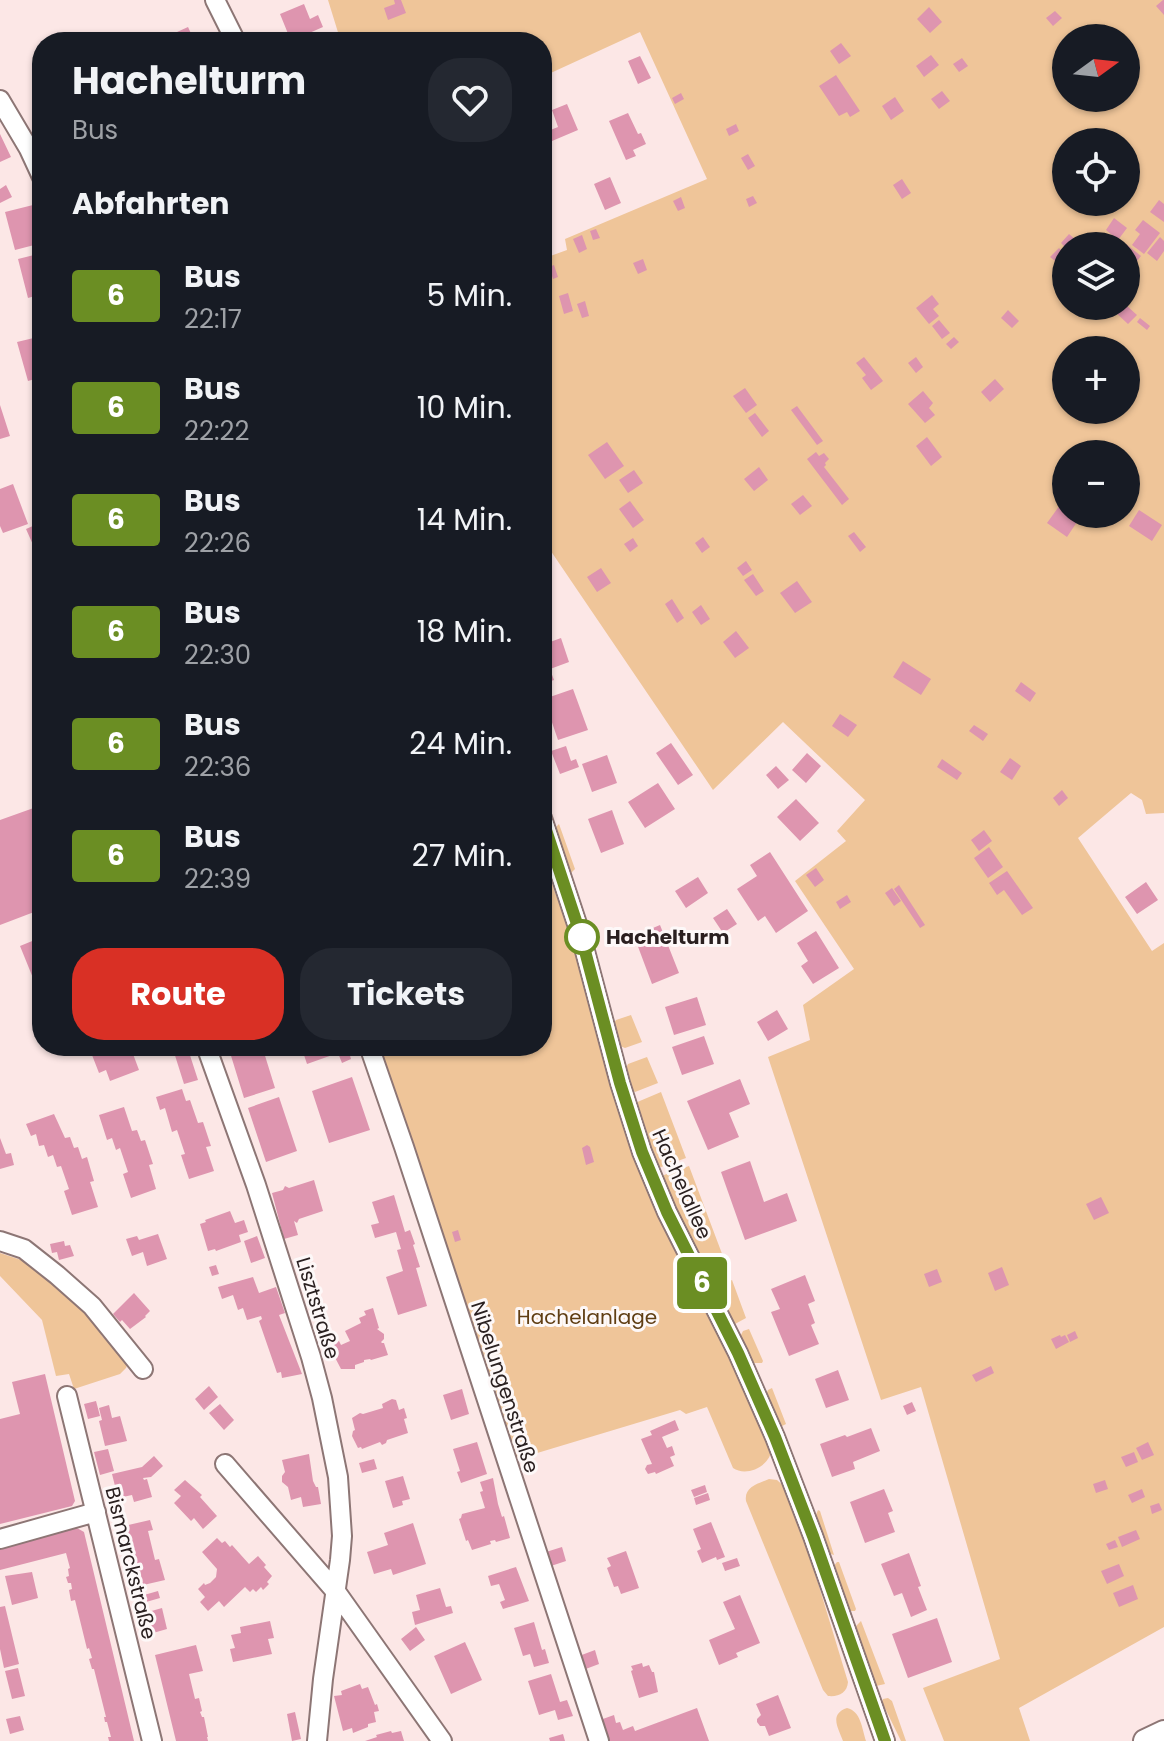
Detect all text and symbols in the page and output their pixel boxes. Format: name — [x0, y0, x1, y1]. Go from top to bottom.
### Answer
north arrow — [1052, 24, 1140, 112]
map controls — [1052, 24, 1140, 528]
text: Hachelturm — [72, 54, 306, 107]
button: heart — [428, 58, 512, 142]
text: Bus — [72, 112, 118, 148]
button: locate — [1052, 128, 1140, 216]
text: Abfahrten — [72, 182, 230, 225]
button: layers — [1052, 232, 1140, 320]
text: Bus — [184, 255, 241, 298]
text: 5 Min. — [426, 274, 512, 317]
text: 6 — [107, 276, 125, 315]
text: 22:17 — [184, 301, 242, 337]
button: + — [1052, 336, 1140, 424]
text: Bus — [184, 367, 241, 410]
text: 10 Min. — [417, 386, 512, 429]
text: 6 — [107, 388, 125, 427]
text: 22:22 — [184, 413, 249, 449]
button: − — [1052, 440, 1140, 528]
text: Bus — [184, 479, 241, 522]
text: 14 Min. — [417, 498, 512, 541]
text: 6 — [107, 500, 125, 539]
text: 22:26 — [184, 525, 251, 561]
text: Bus — [184, 591, 241, 634]
text: 18 Min. — [417, 610, 512, 653]
text: 6 — [107, 612, 125, 651]
text: 22:30 — [184, 637, 251, 673]
text: Bus — [184, 703, 241, 746]
text: 24 Min. — [409, 722, 512, 765]
text: 6 — [107, 724, 125, 763]
text: 22:36 — [184, 749, 251, 785]
text: Bus — [184, 815, 241, 858]
text: 27 Min. — [412, 834, 512, 877]
text: 6 — [107, 836, 125, 875]
text: 22:39 — [184, 861, 251, 897]
marker: Hachelturm — [565, 920, 599, 954]
place label: Hachelturm — [606, 923, 729, 951]
button: Route — [72, 948, 284, 1040]
button: Tickets — [300, 948, 512, 1040]
street label: Hachelallee — [645, 1125, 719, 1243]
street label: Lisztstraße — [289, 1254, 347, 1362]
line badge: 6 — [676, 1257, 728, 1309]
text: 6 — [693, 1263, 711, 1302]
street label: Nibelungenstraße — [464, 1298, 546, 1476]
park label: Hachelanlage — [517, 1303, 657, 1331]
street label: Bismarckstraße — [99, 1484, 163, 1642]

